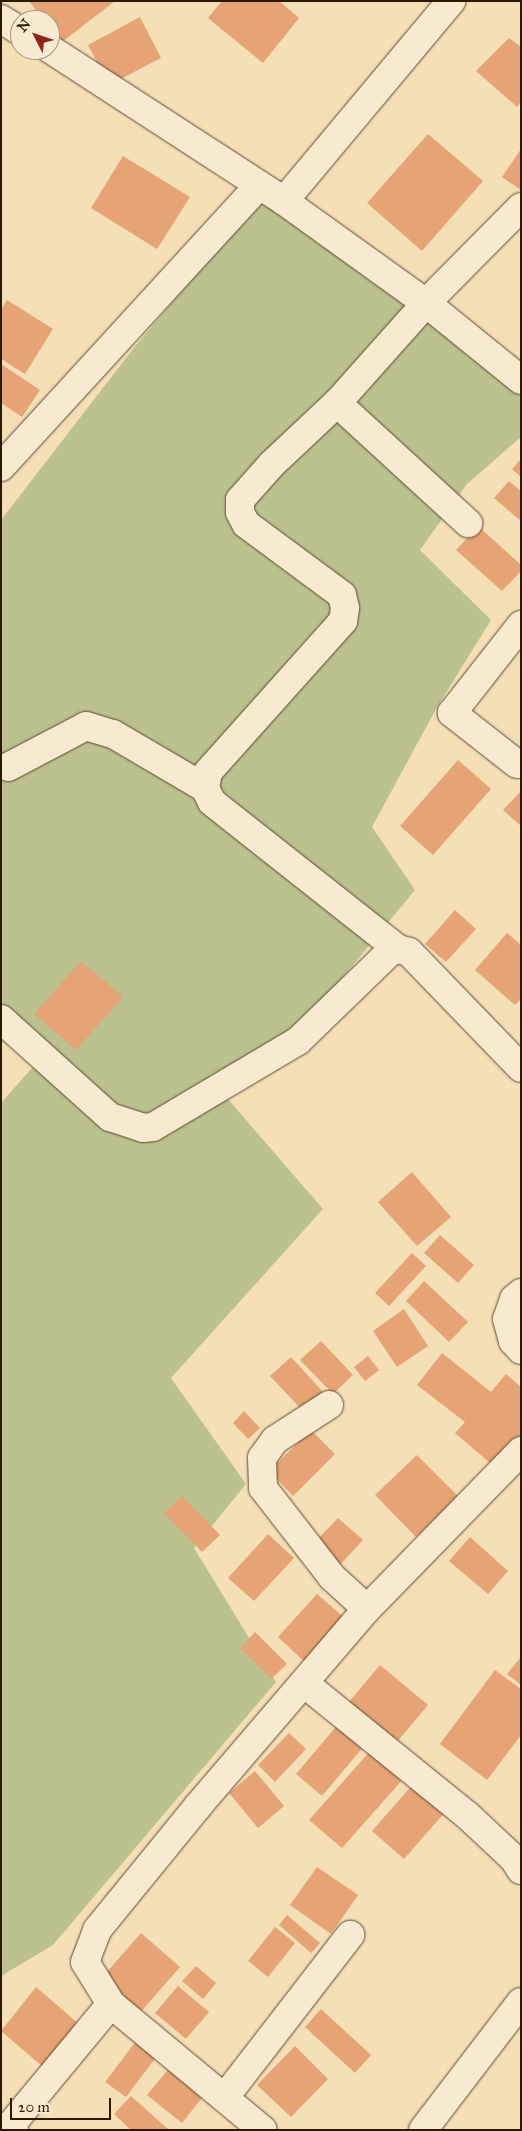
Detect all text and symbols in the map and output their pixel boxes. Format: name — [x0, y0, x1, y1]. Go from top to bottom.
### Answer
north arrow — [10, 10, 60, 60]
text: N — [14, 15, 34, 36]
scale bar — [12, 2088, 114, 2120]
text: 20 m — [18, 2098, 50, 2116]

